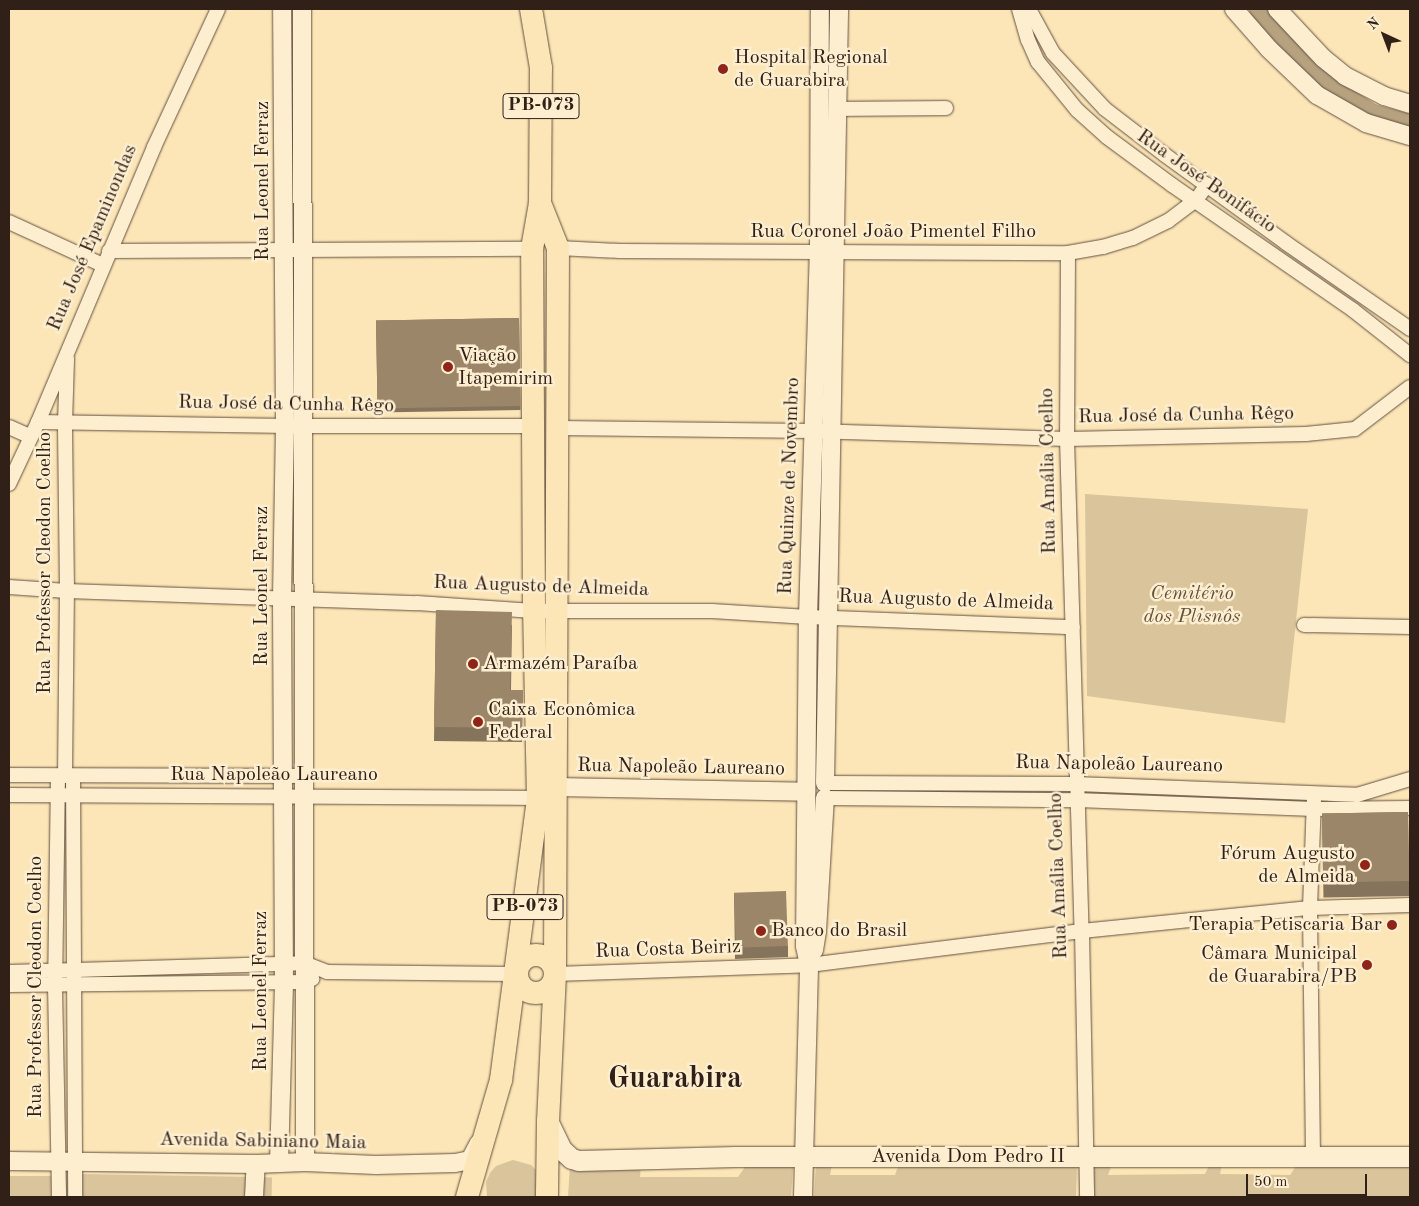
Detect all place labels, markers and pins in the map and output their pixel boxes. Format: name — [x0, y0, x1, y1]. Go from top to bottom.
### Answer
place label: Hospital Regional de Guarabira — [734, 46, 888, 93]
marker: Hospital Regional de Guarabira — [716, 62, 730, 76]
place label: Viação Itapemirim — [458, 344, 553, 391]
marker: Viação Itapemirim — [442, 361, 454, 373]
place label: Armazém Paraíba — [483, 652, 638, 676]
marker: Armazém Paraíba — [467, 658, 479, 670]
place label: Caixa Econômica Federal — [488, 698, 636, 745]
marker: Caixa Econômica Federal — [472, 716, 484, 728]
place label: Fórum Augusto de Almeida — [1220, 842, 1355, 889]
marker: Fórum Augusto de Almeida — [1359, 859, 1371, 871]
place label: Terapia Petiscaria Bar — [1188, 913, 1382, 937]
place label: Banco do Brasil — [771, 919, 907, 943]
marker: Terapia Petiscaria Bar — [1386, 919, 1398, 931]
marker: Banco do Brasil — [755, 925, 767, 937]
place label: Câmara Municipal de Guarabira/PB — [1201, 942, 1357, 989]
marker: Câmara Municipal de Guarabira/PB — [1361, 959, 1373, 971]

